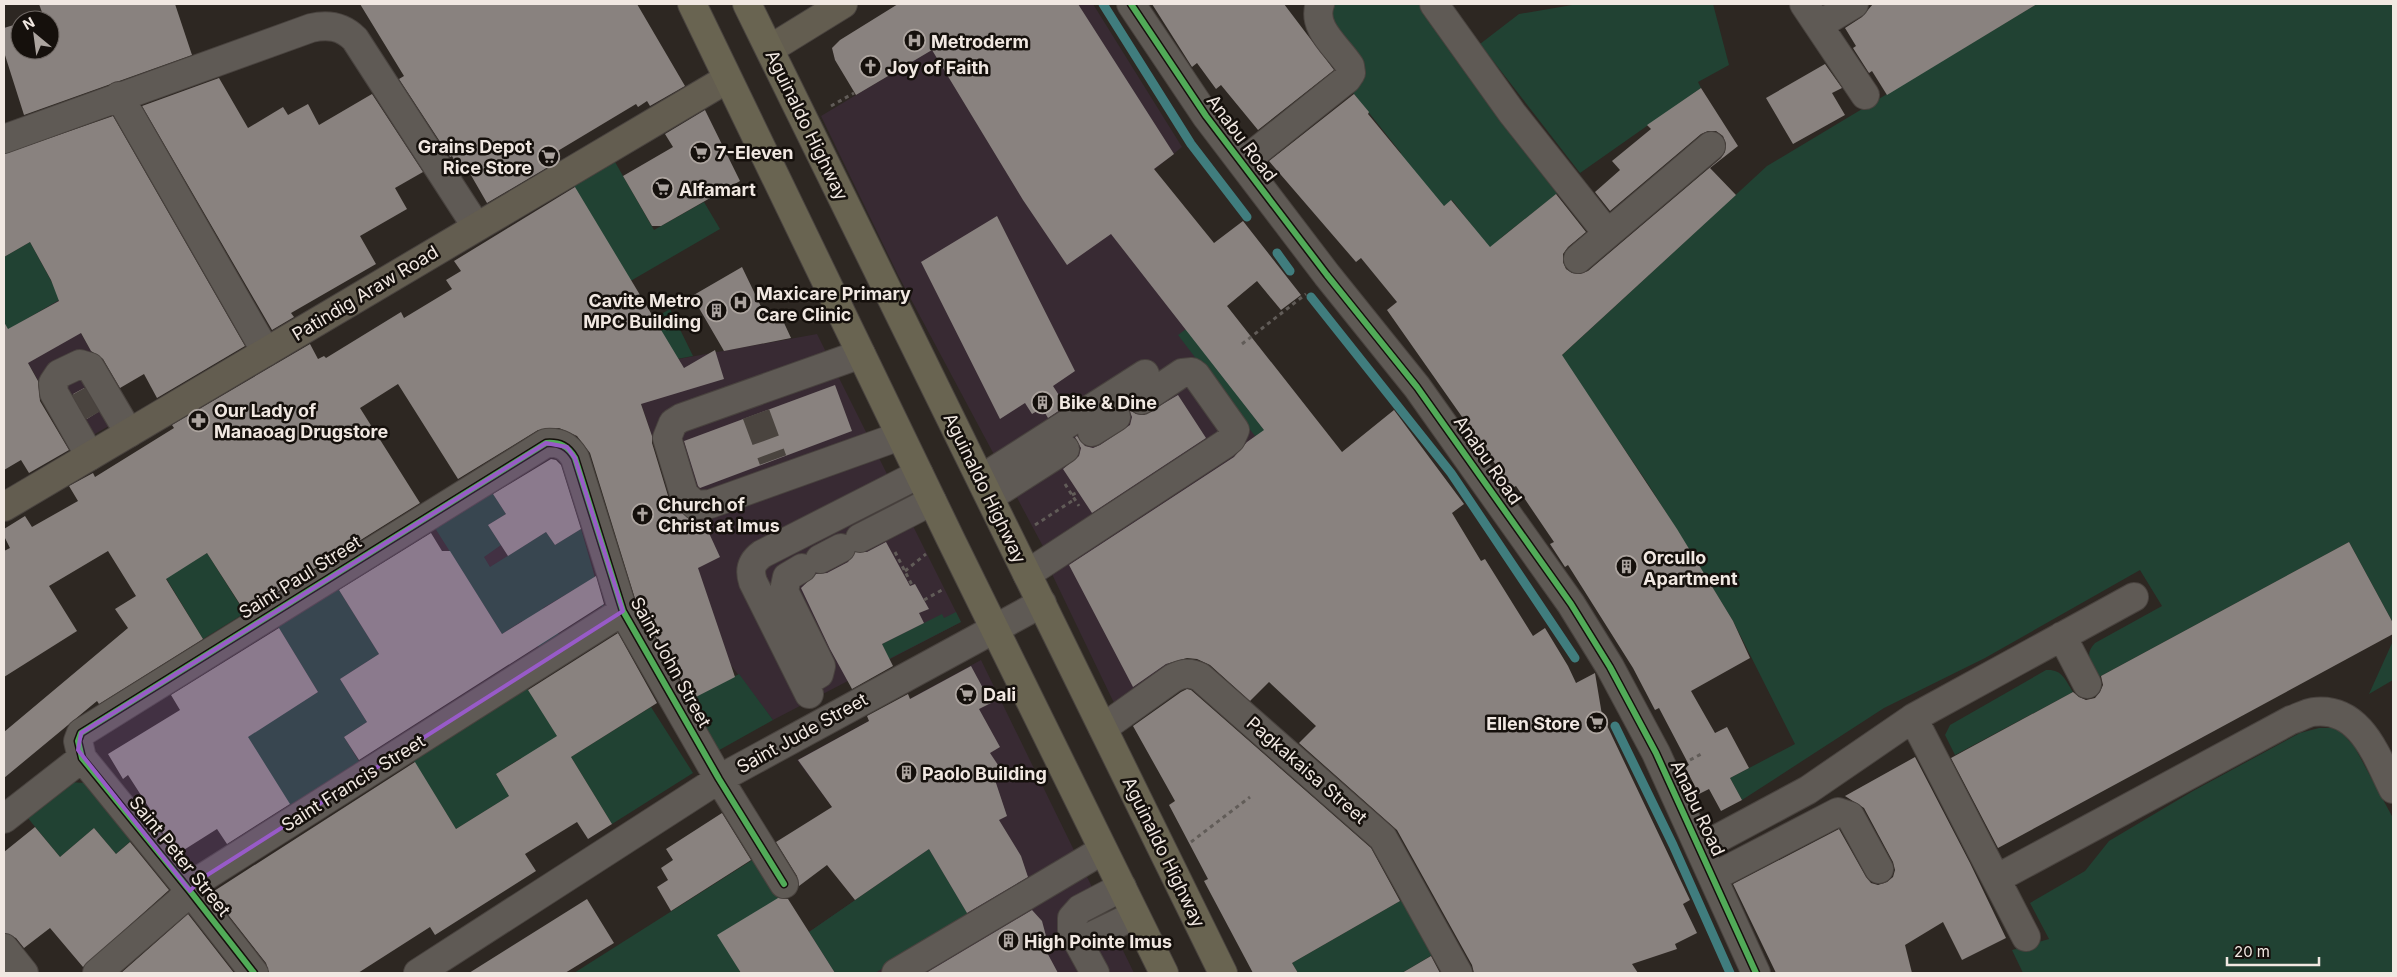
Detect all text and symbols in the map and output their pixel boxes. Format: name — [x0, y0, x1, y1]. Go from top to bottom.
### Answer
north arrow — [10, 10, 60, 60]
text: N — [20, 13, 37, 33]
hospital icon: Metroderm — [903, 29, 927, 53]
place label: Metroderm — [931, 31, 1029, 52]
street label: Aguinaldo Highway — [761, 46, 853, 204]
church icon: Joy of Faith — [859, 55, 883, 79]
place label: Joy of Faith — [887, 57, 989, 78]
street label: Anabu Road — [1203, 90, 1281, 186]
place label: Grains Depot Rice Store — [418, 136, 532, 178]
supermarket icon: 7-Eleven — [688, 140, 712, 164]
place label: 7-Eleven — [716, 142, 794, 163]
supermarket icon: Grains Depot Rice Store — [536, 144, 560, 168]
supermarket icon: Alfamart — [651, 177, 675, 201]
place label: Alfamart — [679, 179, 756, 200]
street label: Patindig Araw Road — [288, 241, 442, 345]
place label: Maxicare Primary Care Clinic — [756, 283, 911, 325]
place label: Cavite Metro MPC Building — [583, 290, 701, 332]
hospital icon: Maxicare Primary Care Clinic — [728, 291, 752, 315]
building icon: Cavite Metro MPC Building — [705, 298, 729, 322]
building icon: Bike & Dine — [1031, 390, 1055, 414]
place label: Bike & Dine — [1059, 392, 1157, 413]
place label: Our Lady of Manaoag Drugstore — [214, 400, 389, 442]
pharmacy icon: Our Lady of Manaoag Drugstore — [186, 408, 210, 432]
street label: Aguinaldo Highway — [939, 409, 1031, 567]
street label: Anabu Road — [1450, 412, 1526, 508]
place label: Church of Christ at Imus — [658, 494, 780, 536]
church icon: Church of Christ at Imus — [630, 502, 654, 526]
street label: Saint Paul Street — [235, 531, 365, 623]
place label: Orcullo Apartment — [1643, 547, 1738, 589]
building icon: Orcullo Apartment — [1615, 555, 1639, 579]
street label: Saint John Street — [626, 593, 716, 731]
supermarket icon: Dali — [955, 682, 979, 706]
place label: Dali — [983, 684, 1016, 705]
street label: Saint Jude Street — [733, 688, 871, 778]
supermarket icon: Ellen Store — [1584, 711, 1608, 735]
street label: Pagkakaisa Street — [1243, 712, 1371, 828]
place label: Ellen Store — [1486, 713, 1580, 734]
street label: Saint Francis Street — [277, 730, 429, 836]
street label: Anabu Road — [1667, 757, 1729, 859]
building icon: Paolo Building — [894, 761, 918, 785]
place label: Paolo Building — [922, 763, 1047, 784]
street label: Aguinaldo Highway — [1118, 773, 1210, 931]
street label: Saint Peter Street — [125, 792, 235, 920]
building icon: High Pointe Imus — [996, 929, 1020, 953]
place label: High Pointe Imus — [1024, 931, 1172, 952]
scale bar — [2227, 934, 2320, 966]
text: 20 m — [2234, 942, 2270, 961]

